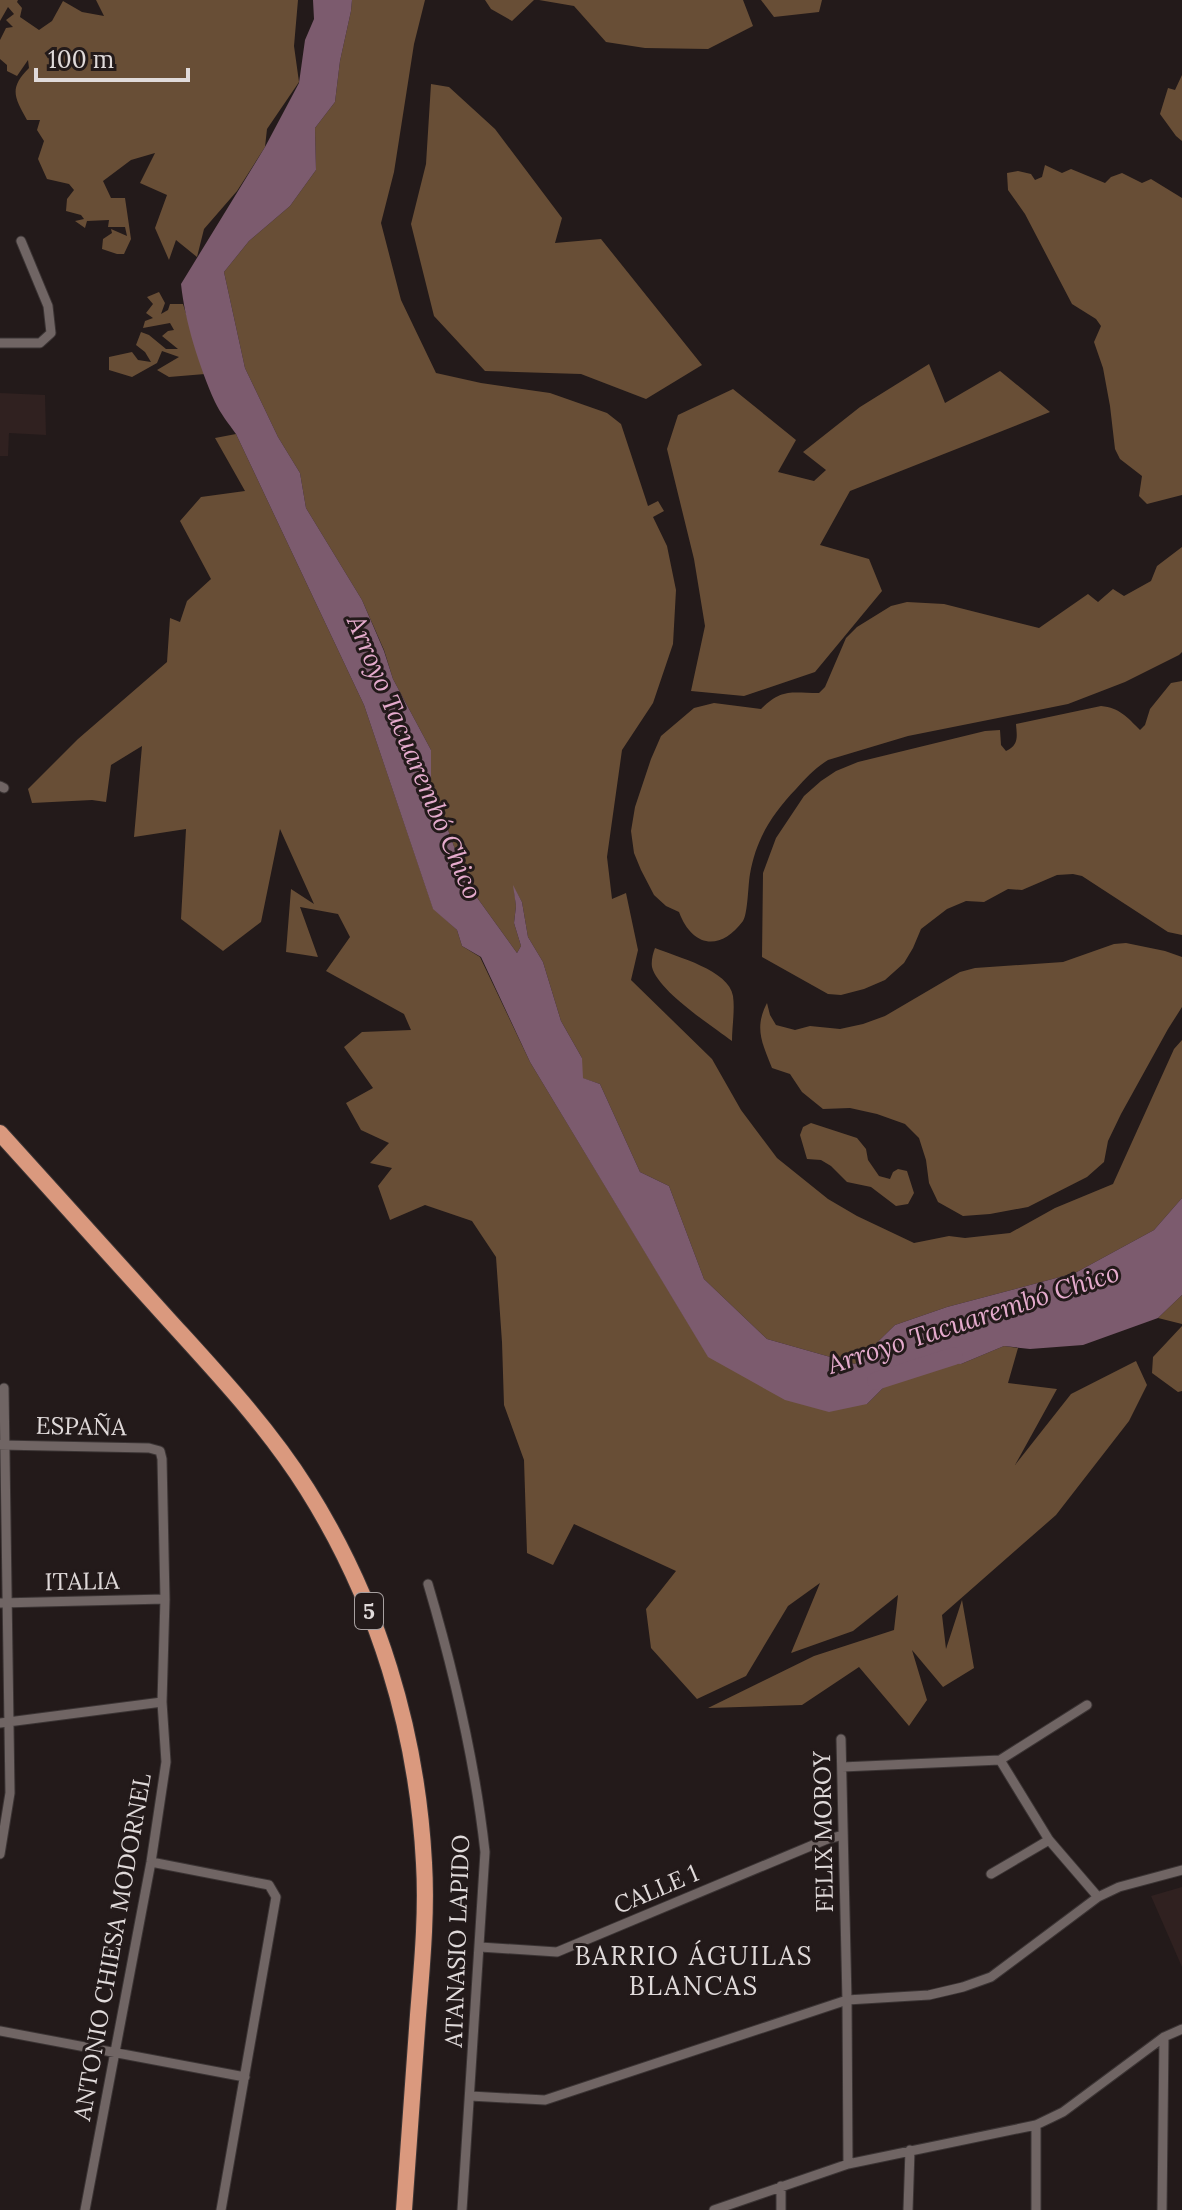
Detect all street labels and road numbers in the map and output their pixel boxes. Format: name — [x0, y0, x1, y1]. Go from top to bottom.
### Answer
street label: ESPAÑA — [35, 1410, 128, 1442]
street label: ITALIA — [44, 1565, 121, 1597]
road number: 5 — [355, 1593, 383, 1629]
street label: FELIX MOROY — [806, 1750, 840, 1913]
street label: ANTONIO CHIESA MODORNEL — [66, 1771, 158, 2124]
street label: ATANASIO LAPIDO — [438, 1834, 476, 2049]
street label: CALLE 1 — [609, 1857, 703, 1921]

